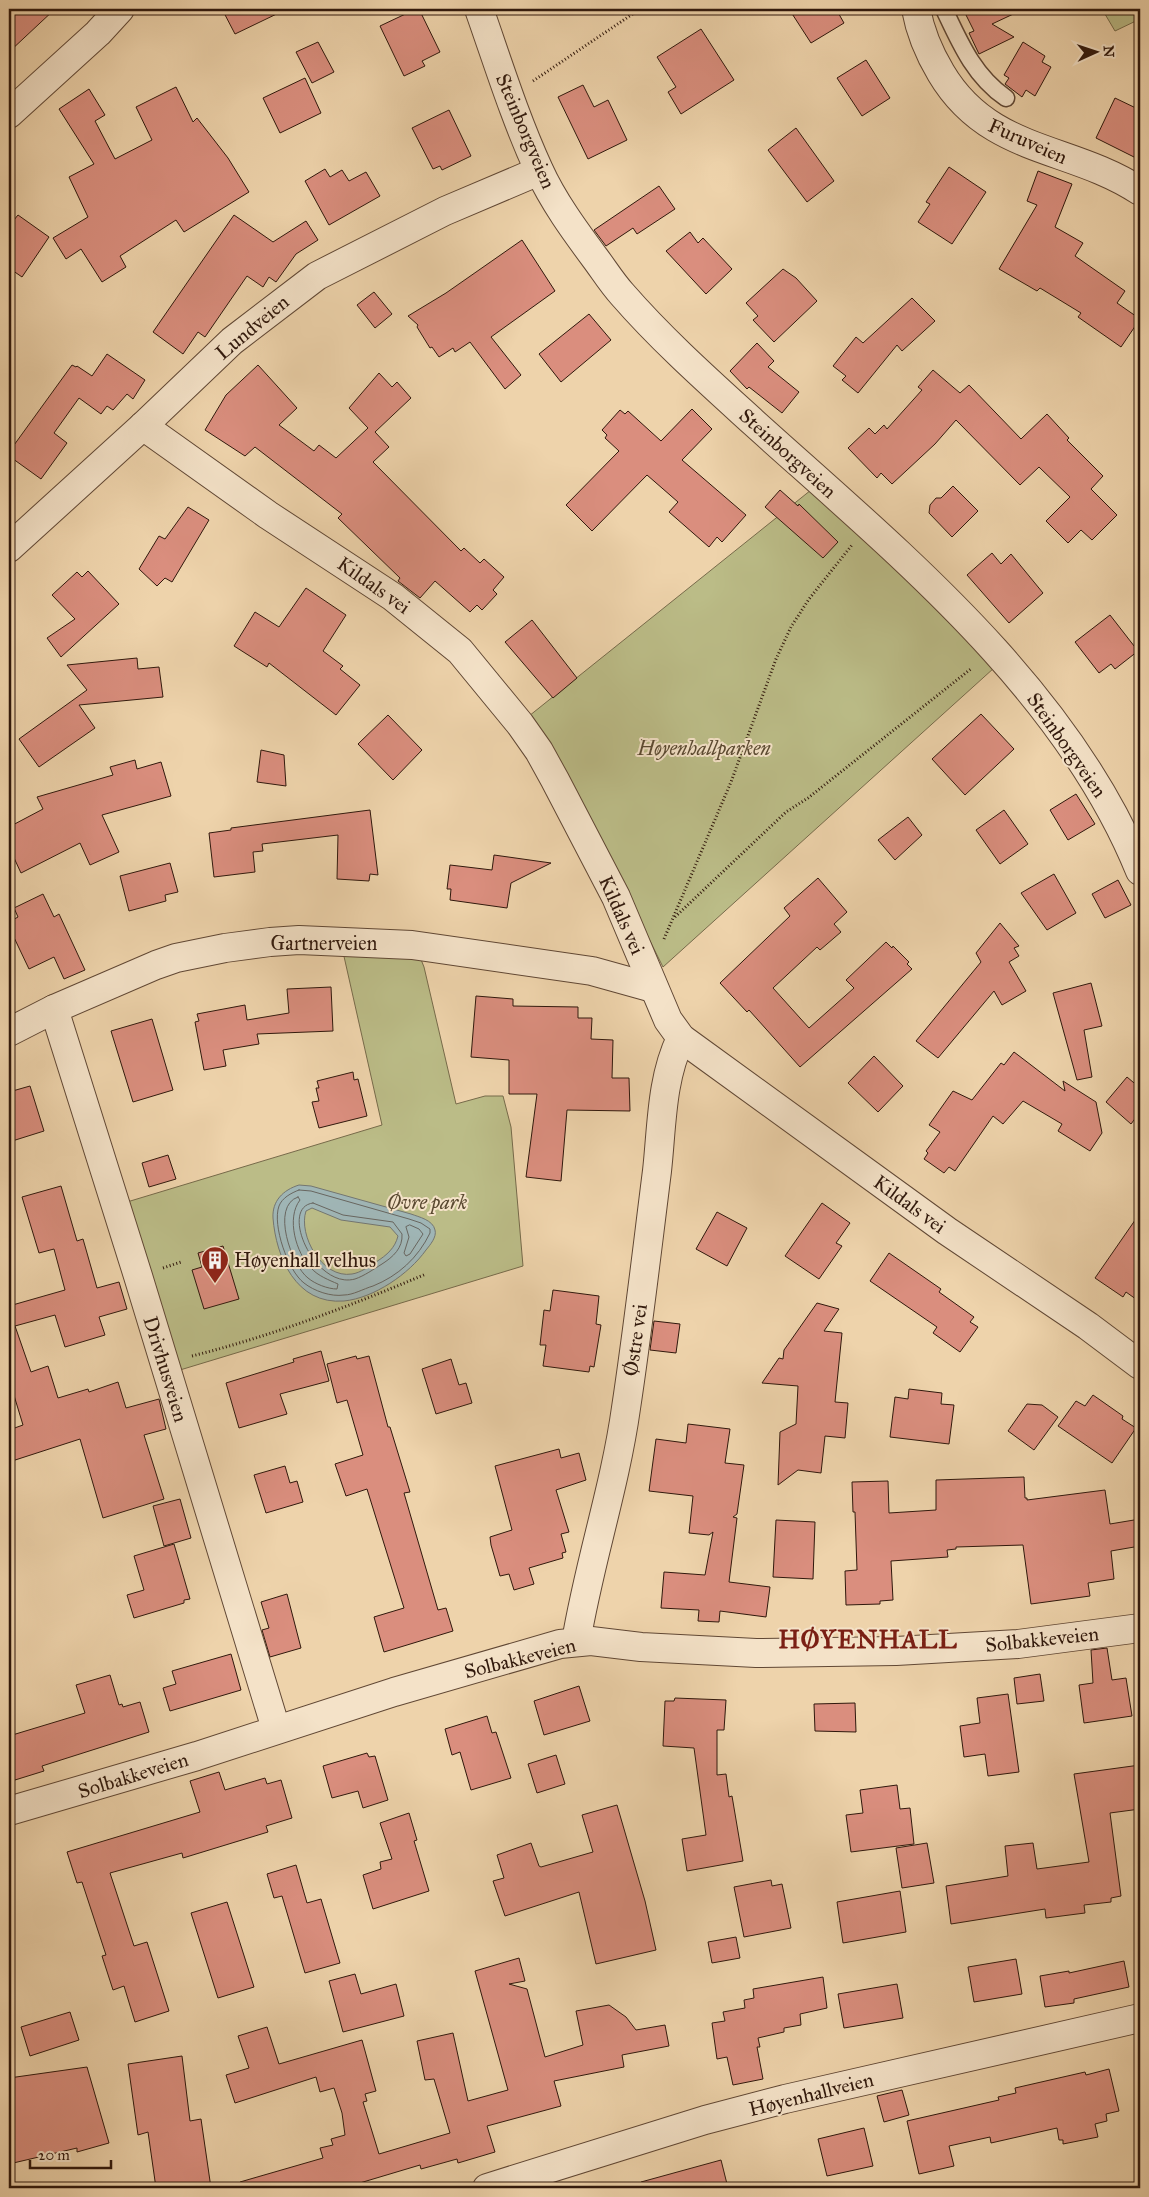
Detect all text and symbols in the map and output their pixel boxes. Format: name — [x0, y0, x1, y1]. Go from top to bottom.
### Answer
north arrow — [1072, 28, 1122, 78]
text: N — [1100, 45, 1117, 58]
street label: Steinborgveien — [490, 70, 561, 193]
street label: Furuveien — [985, 113, 1071, 169]
street label: Lundveien — [210, 289, 294, 365]
street label: Steinborgveien — [734, 403, 842, 504]
street label: Kildals vei — [333, 551, 416, 619]
street label: Steinborgveien — [1021, 688, 1112, 803]
park label: Høyenhallparken — [636, 736, 771, 761]
street label: Kildals vei — [594, 872, 650, 959]
street label: Gartnerveien — [271, 931, 378, 955]
street label: Kildals vei — [869, 1170, 951, 1239]
park label: Øvre park — [387, 1190, 467, 1215]
building icon: Høyenhall velhus — [200, 1245, 230, 1284]
place label: Høyenhall velhus — [234, 1248, 376, 1272]
street label: Østre vei — [618, 1302, 652, 1378]
street label: Drivhusveien — [139, 1313, 194, 1425]
street label: Solbakkeveien — [984, 1621, 1100, 1657]
district label: HØYENHALL — [778, 1624, 958, 1655]
street label: Solbakkeveien — [462, 1633, 578, 1683]
street label: Solbakkeveien — [75, 1747, 191, 1803]
street label: Høyenhallveien — [746, 2067, 876, 2121]
scale bar — [30, 2137, 111, 2169]
text: 20 m — [38, 2146, 70, 2164]

